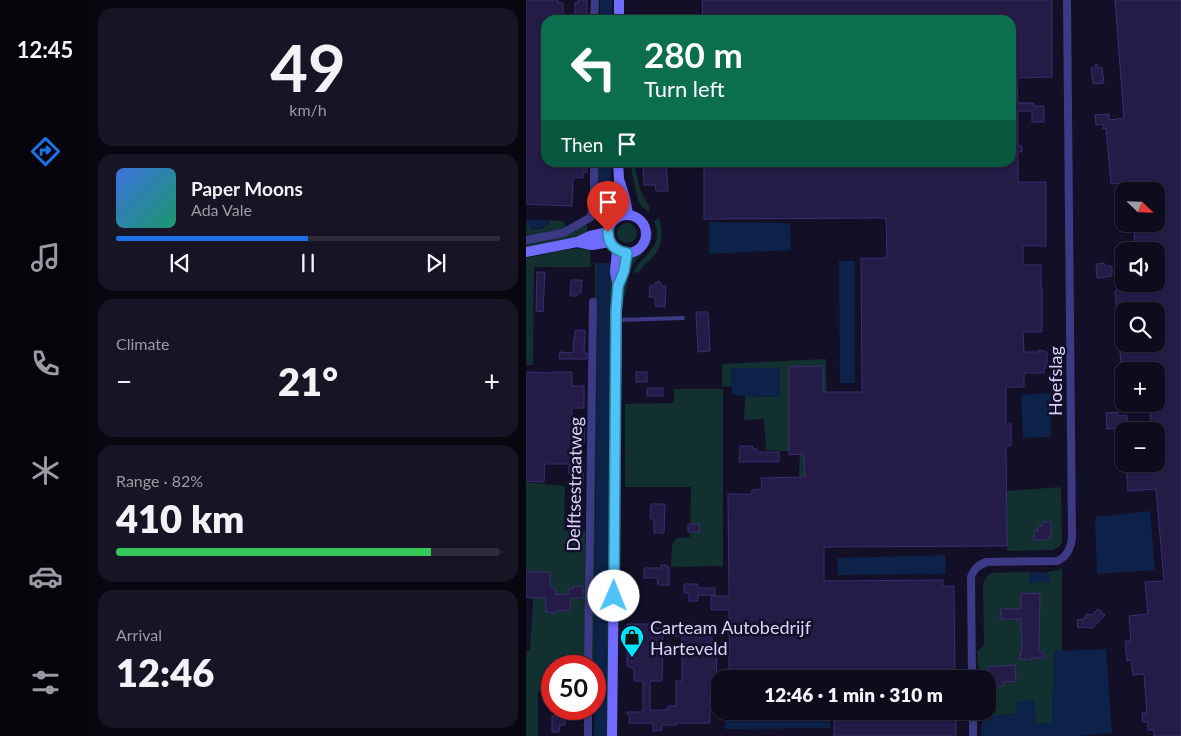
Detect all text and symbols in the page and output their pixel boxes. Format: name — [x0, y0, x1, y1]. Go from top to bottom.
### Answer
text: 49 — [270, 28, 346, 106]
text: 280 m — [644, 33, 743, 75]
icon: left — [561, 35, 626, 100]
text: 12:45 — [17, 36, 73, 63]
text: Turn left — [644, 75, 725, 102]
text: km/h — [289, 100, 327, 119]
icon: arrive — [613, 130, 641, 158]
text: Then — [561, 133, 603, 156]
icon: directions — [28, 134, 63, 169]
text: Paper Moons — [191, 177, 303, 200]
pin — [587, 181, 629, 232]
north arrow — [1115, 182, 1165, 232]
map controls — [1115, 182, 1165, 472]
icon: arrive — [594, 188, 622, 216]
text: Ada Vale — [191, 200, 252, 219]
icon: music — [28, 240, 63, 275]
button: sound — [1115, 242, 1165, 292]
icon: previous — [166, 249, 194, 277]
icon: pause — [294, 249, 322, 277]
icon: next — [422, 249, 450, 277]
button: search — [1115, 302, 1165, 352]
text: Climate — [116, 334, 169, 353]
icon: phone — [28, 346, 63, 381]
street label: Hoefslag — [1044, 346, 1066, 416]
text: 21° — [278, 358, 338, 404]
button: + — [1115, 362, 1165, 412]
text: − — [116, 364, 132, 398]
text: + — [484, 364, 500, 398]
street label: Delftsestraatweg — [562, 416, 586, 552]
button: − — [1115, 422, 1165, 472]
icon: climate — [28, 453, 63, 488]
text: Range · 82% — [116, 471, 203, 490]
text: 410 km — [116, 495, 244, 541]
icon: car — [28, 559, 63, 594]
position arrow — [587, 569, 639, 621]
place label: Carteam Autobedrijf Harteveld — [650, 616, 812, 659]
shop icon: Carteam Autobedrijf Harteveld — [619, 624, 645, 658]
text: Arrival — [116, 625, 162, 644]
text: 12:46 — [116, 649, 214, 695]
speed limit sign: 50 — [541, 655, 606, 720]
icon: filters — [28, 665, 63, 700]
text: 12:46 · 1 min · 310 m — [764, 683, 943, 706]

